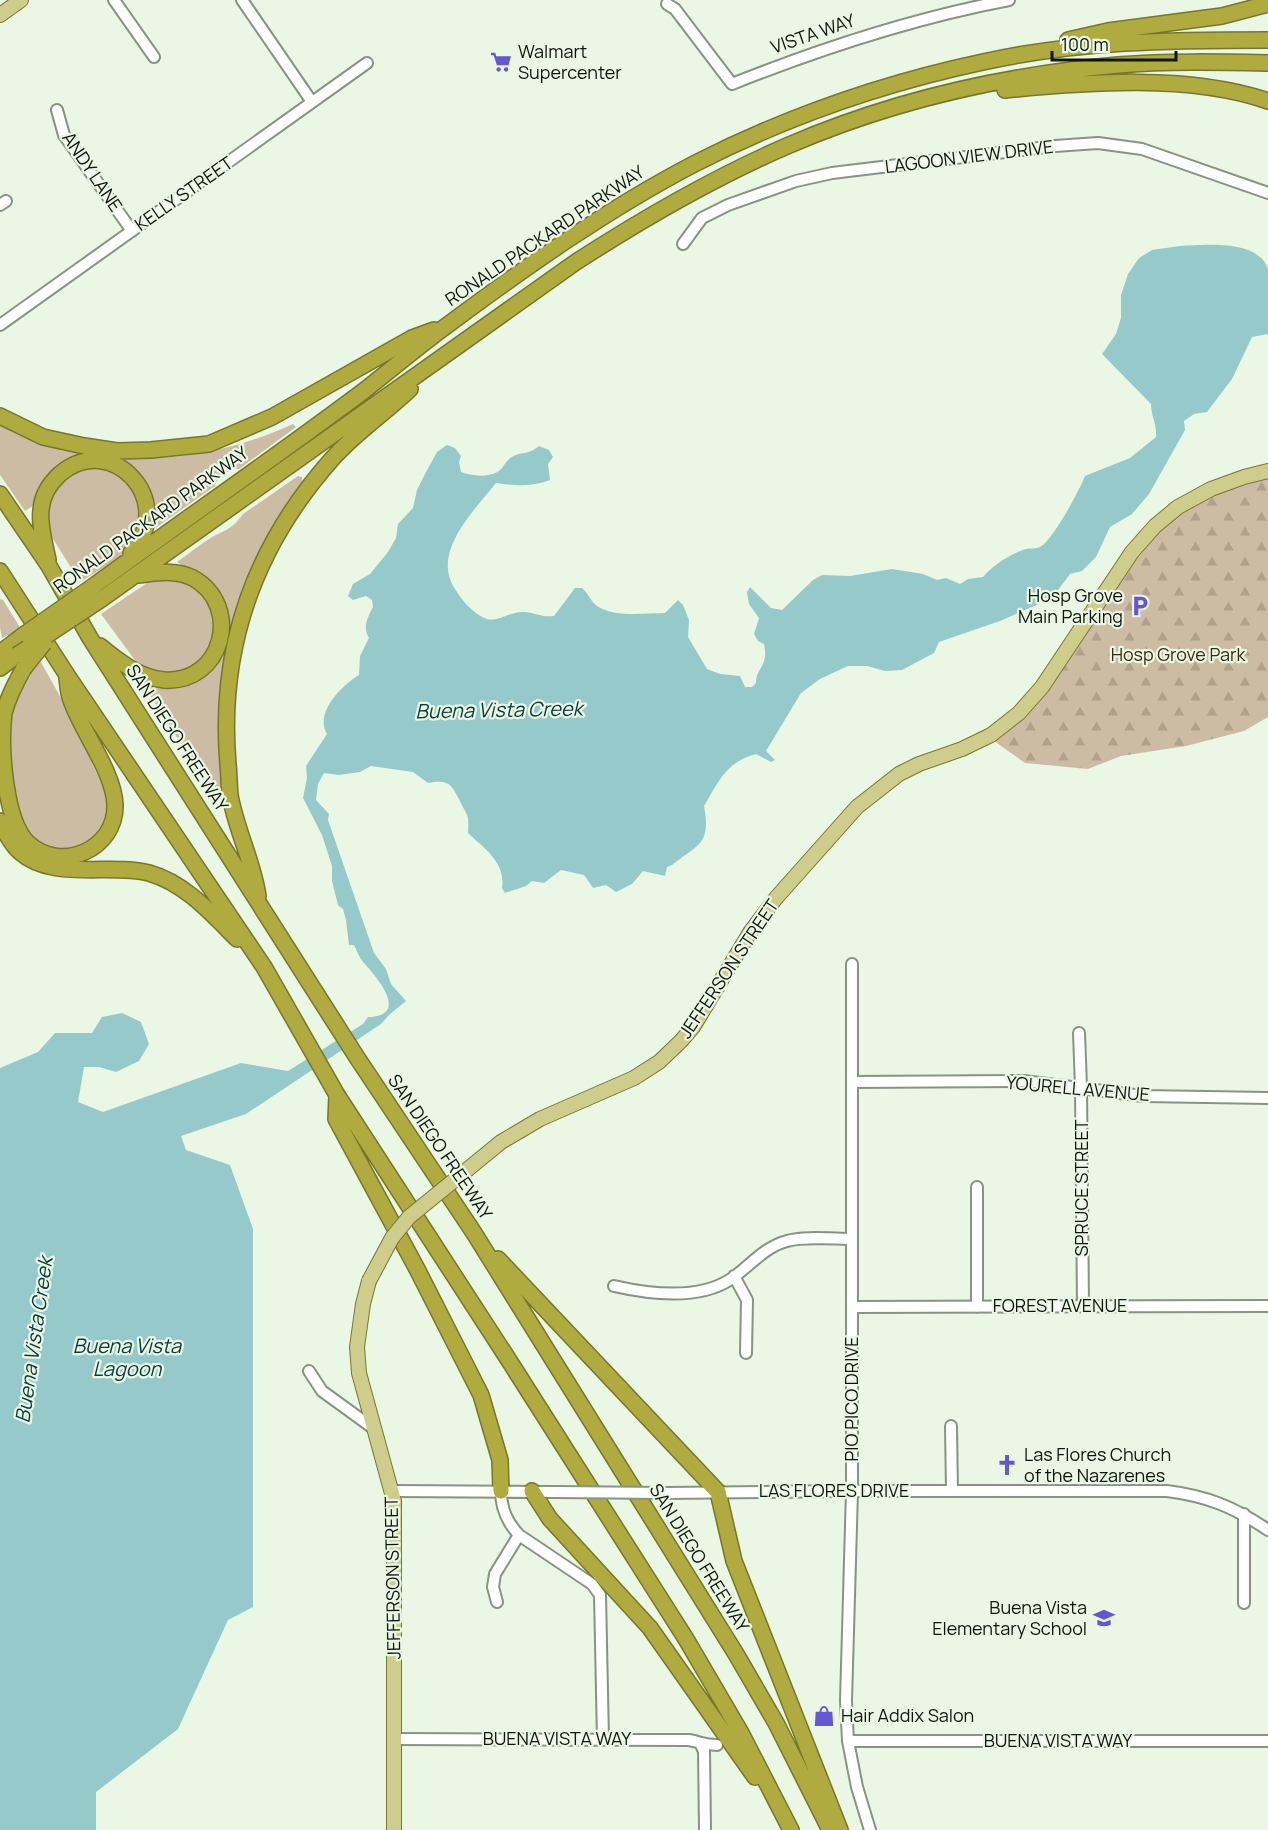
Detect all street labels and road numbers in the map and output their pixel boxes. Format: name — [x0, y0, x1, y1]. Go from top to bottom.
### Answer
street label: VISTA WAY — [767, 7, 859, 59]
street label: ANDY LANE — [57, 127, 128, 216]
street label: LAGOON VIEW DRIVE — [883, 134, 1054, 178]
street label: KELLY STREET — [129, 150, 238, 236]
street label: RONALD PACKARD PARKWAY — [440, 159, 650, 311]
street label: RONALD PACKARD PARKWAY — [48, 440, 253, 598]
street label: SAN DIEGO FREEWAY — [121, 659, 235, 816]
street label: JEFFERSON STREET — [673, 894, 784, 1043]
street label: SAN DIEGO FREEWAY — [383, 1069, 499, 1225]
street label: YOURELL AVENUE — [1005, 1070, 1151, 1106]
street label: SPRUCE STREET — [1069, 1119, 1093, 1257]
street label: FOREST AVENUE — [993, 1293, 1127, 1317]
street label: PIO PICO DRIVE — [839, 1336, 863, 1462]
street label: LAS FLORES DRIVE — [759, 1478, 909, 1502]
street label: SAN DIEGO FREEWAY — [644, 1479, 756, 1637]
street label: JEFFERSON STREET — [379, 1496, 405, 1660]
street label: BUENA VISTA WAY — [483, 1726, 632, 1750]
street label: BUENA VISTA WAY — [984, 1728, 1133, 1752]

